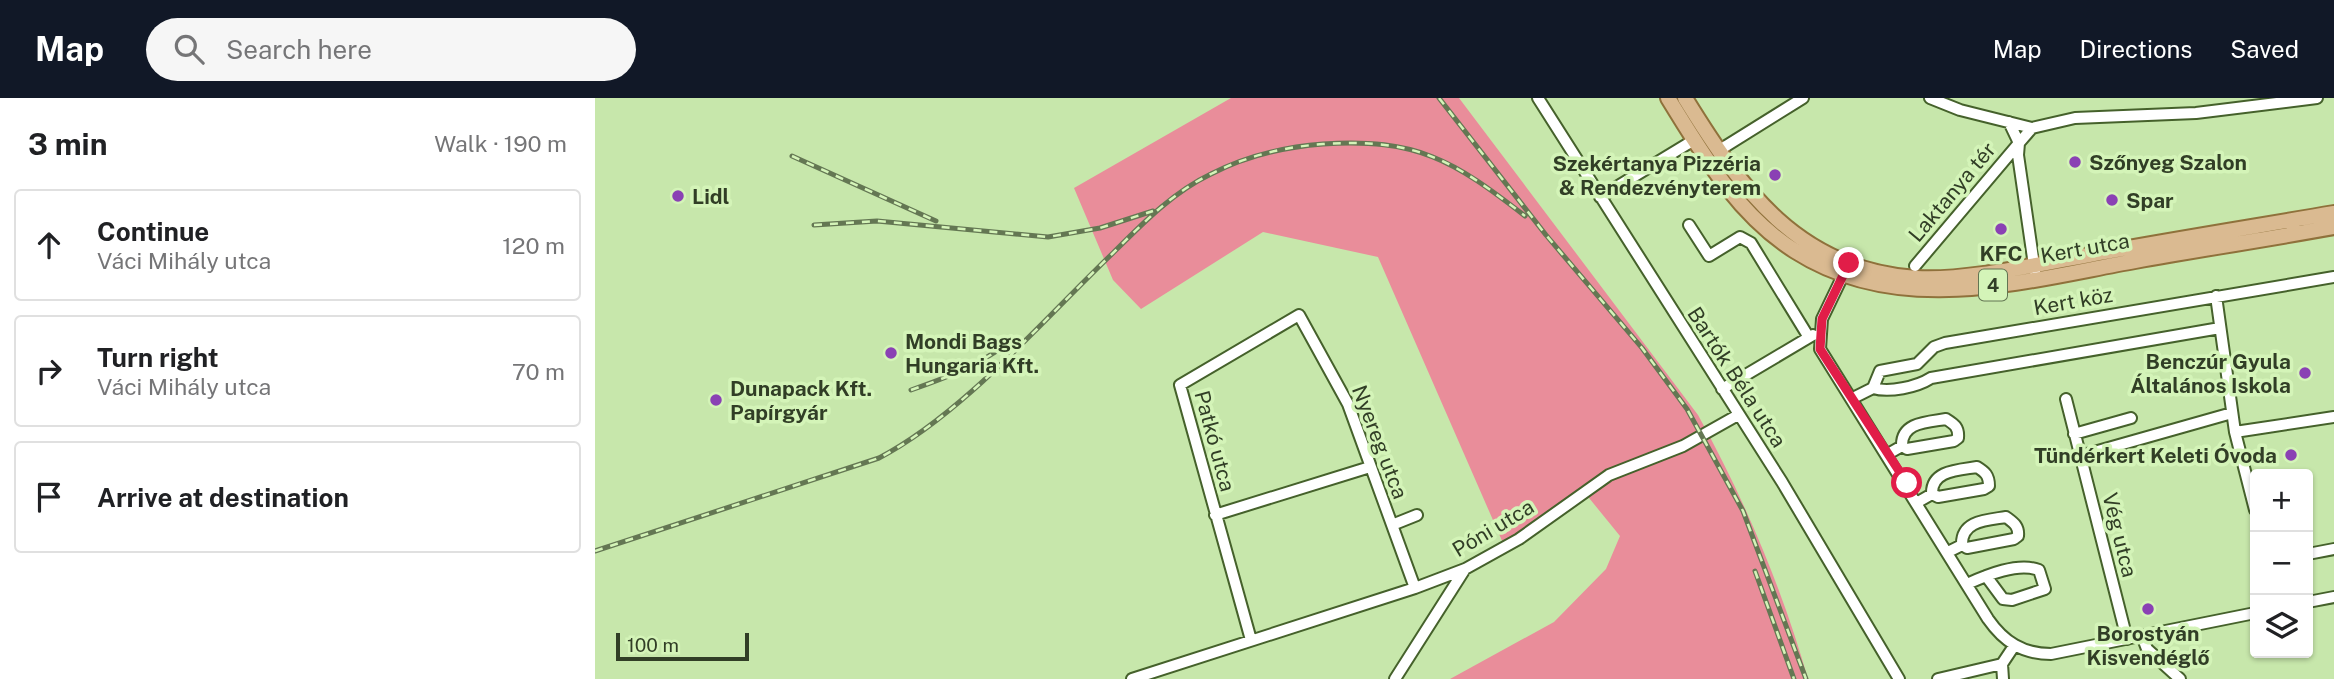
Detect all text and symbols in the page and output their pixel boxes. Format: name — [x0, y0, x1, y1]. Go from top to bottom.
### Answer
search box — [146, 18, 636, 81]
text: Map — [35, 30, 104, 68]
icon: search — [170, 30, 208, 68]
text: Search here — [226, 34, 372, 65]
text: Map — [1993, 35, 2042, 63]
text: Directions — [2080, 35, 2192, 63]
text: Saved — [2230, 35, 2299, 63]
text: 3 min — [28, 126, 107, 162]
text: Walk · 190 m — [434, 130, 567, 157]
street label: Laktanya tér — [1903, 137, 2001, 247]
place label: Szőnyeg Szalon — [2089, 150, 2247, 175]
place label: Szekértanya Pizzéria & Rendezvényterem — [1553, 151, 1761, 200]
marker: Szőnyeg Szalon — [2067, 154, 2083, 170]
marker: Szekértanya Pizzéria & Rendezvényterem — [1767, 167, 1783, 183]
place label: Lidl — [692, 184, 730, 209]
marker: Lidl — [670, 188, 686, 204]
place label: Spar — [2126, 188, 2174, 213]
marker: Spar — [2104, 192, 2120, 208]
text: Continue — [97, 216, 209, 247]
marker: KFC — [1993, 221, 2009, 237]
icon: ahead — [30, 226, 68, 264]
street label: Kert utca — [2039, 228, 2131, 268]
text: 120 m — [502, 232, 565, 259]
place label: KFC — [1979, 241, 2023, 266]
text: Váci Mihály utca — [97, 247, 271, 274]
route end — [1833, 247, 1864, 278]
road number: 4 — [1979, 270, 2007, 300]
street label: Kert köz — [2032, 282, 2114, 320]
street label: Bartók Béla utca — [1682, 302, 1792, 452]
place label: Mondi Bags Hungaria Kft. — [905, 329, 1039, 378]
text: Turn right — [97, 342, 219, 373]
marker: Mondi Bags Hungaria Kft. — [883, 345, 899, 361]
place label: Benczúr Gyula Általános Iskola — [2130, 349, 2291, 398]
icon: right — [30, 352, 68, 390]
text: 70 m — [512, 358, 565, 385]
marker: Benczúr Gyula Általános Iskola — [2297, 365, 2313, 381]
text: Váci Mihály utca — [97, 373, 271, 400]
place label: Dunapack Kft. Papírgyár — [730, 376, 872, 425]
street label: Nyereg utca — [1347, 382, 1413, 502]
street label: Patkó utca — [1190, 388, 1240, 494]
marker: Dunapack Kft. Papírgyár — [708, 392, 724, 408]
place label: Tündérkert Keleti Óvoda — [2034, 443, 2277, 468]
marker: Tündérkert Keleti Óvoda — [2283, 447, 2299, 463]
route start — [1891, 467, 1922, 498]
map controls — [2250, 469, 2313, 658]
button: + — [2250, 469, 2313, 532]
icon: arrive — [30, 478, 68, 516]
text: Arrive at destination — [97, 482, 349, 513]
street label: Vég utca — [2097, 490, 2143, 580]
street label: Póni utca — [1448, 494, 1538, 562]
button: − — [2250, 532, 2313, 595]
button: layers — [2250, 595, 2313, 658]
marker: Borostyán Kisvendéglő — [2140, 601, 2156, 617]
place label: Borostyán Kisvendéglő — [2086, 621, 2210, 670]
scale bar — [616, 630, 749, 662]
text: 100 m — [627, 634, 679, 656]

